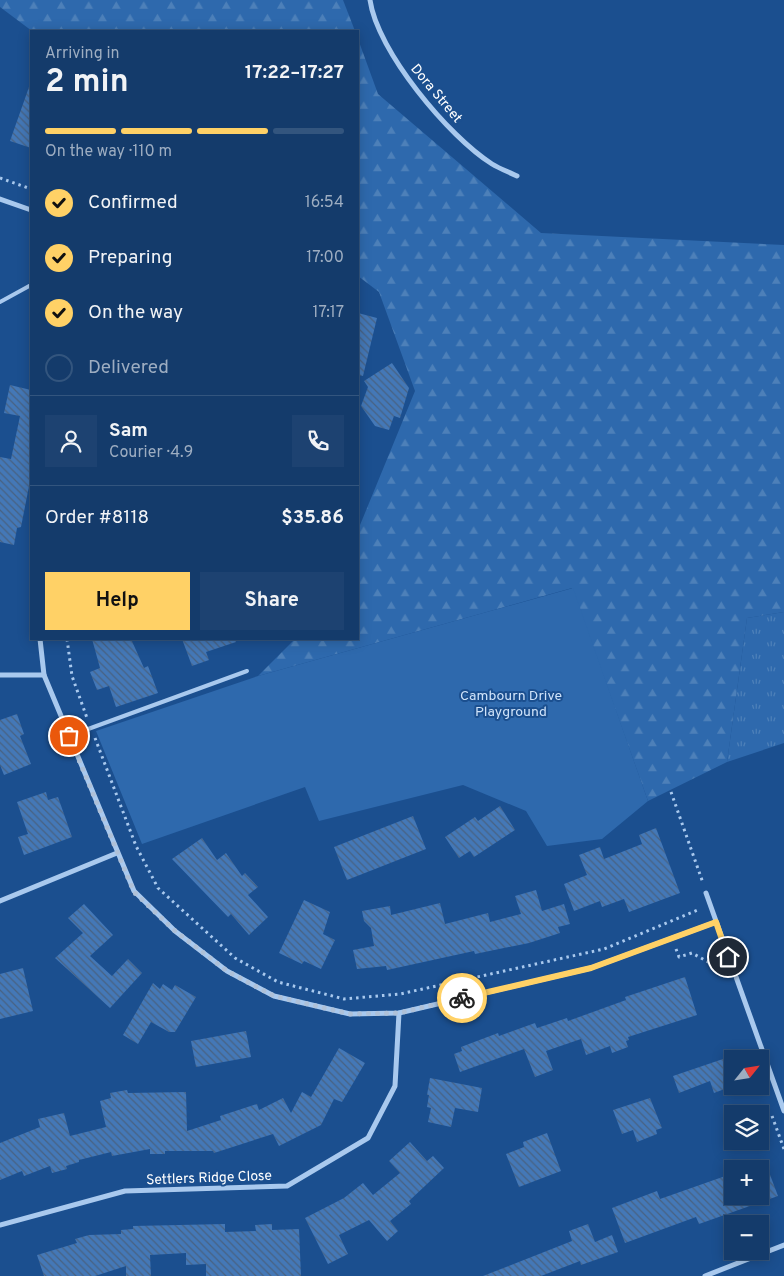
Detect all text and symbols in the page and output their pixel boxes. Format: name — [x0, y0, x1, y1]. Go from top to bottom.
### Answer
text: Arriving in — [45, 44, 120, 64]
text: 17:22–17:27 — [245, 61, 344, 85]
street label: Dora Street — [406, 61, 465, 127]
text: 2 min — [45, 63, 129, 103]
text: On the way · 110 m — [45, 142, 172, 162]
icon: check — [45, 189, 73, 217]
text: Confirmed — [88, 191, 178, 215]
text: 16:54 — [305, 193, 344, 213]
icon: check — [45, 244, 73, 272]
text: Preparing — [88, 246, 172, 270]
text: 17:00 — [306, 248, 344, 268]
icon: check — [45, 299, 73, 327]
text: On the way — [88, 301, 183, 325]
text: 17:17 — [313, 303, 344, 323]
text: Delivered — [88, 356, 169, 380]
button: person — [45, 415, 97, 467]
button: phone — [292, 415, 344, 467]
text: Sam — [109, 419, 148, 443]
text: Courier · 4.9 — [109, 443, 193, 463]
text: Order #8118 — [45, 506, 149, 530]
text: $35.86 — [281, 506, 344, 530]
button: Help — [45, 572, 190, 630]
button: Share — [200, 572, 344, 630]
park label: Cambourn Drive Playground — [460, 688, 562, 721]
pin — [48, 715, 90, 757]
icon: bag — [55, 722, 83, 750]
pin — [707, 936, 749, 978]
icon: home — [714, 943, 742, 971]
courier — [437, 973, 487, 1023]
icon: bike — [448, 984, 476, 1012]
north arrow — [724, 1050, 769, 1095]
map controls — [724, 1050, 769, 1260]
button: layers — [724, 1105, 769, 1150]
button: + — [724, 1160, 769, 1205]
street label: Settlers Ridge Close — [146, 1168, 272, 1189]
button: − — [724, 1215, 769, 1260]

